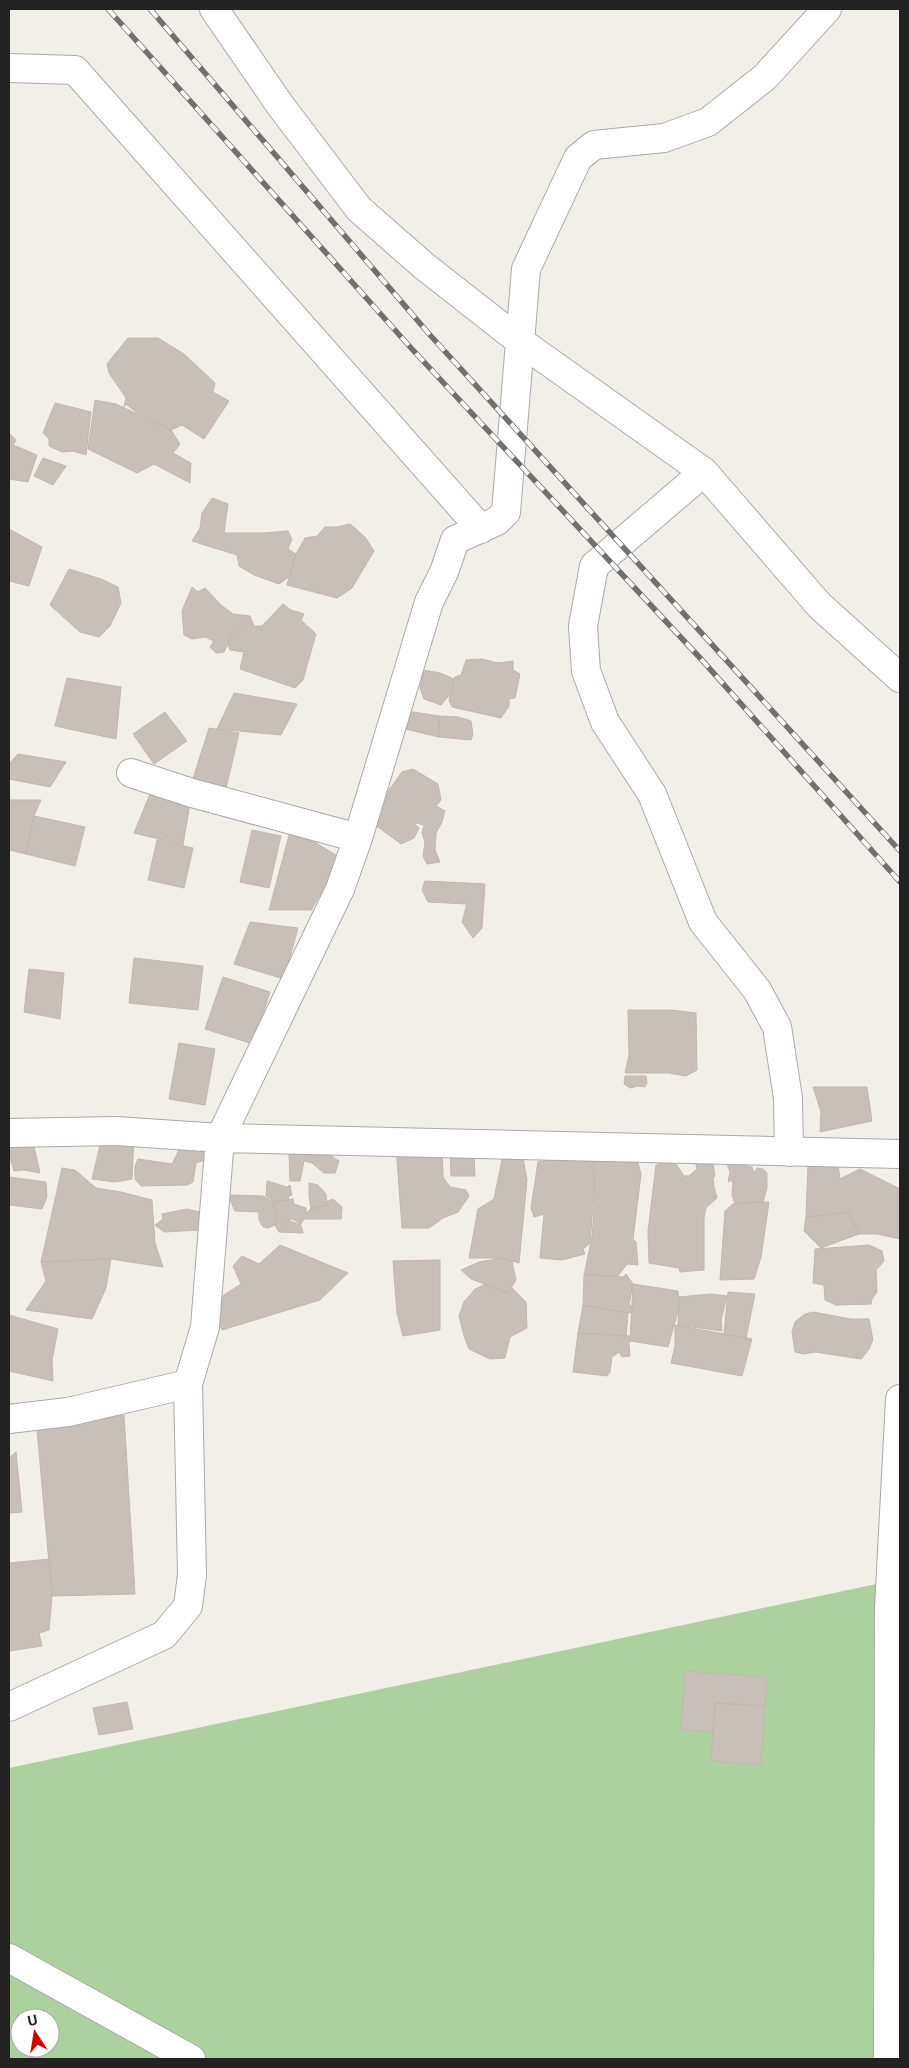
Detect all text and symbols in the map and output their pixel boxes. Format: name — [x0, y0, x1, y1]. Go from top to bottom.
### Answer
north arrow — [10, 2008, 60, 2058]
text: U — [26, 2011, 39, 2029]

